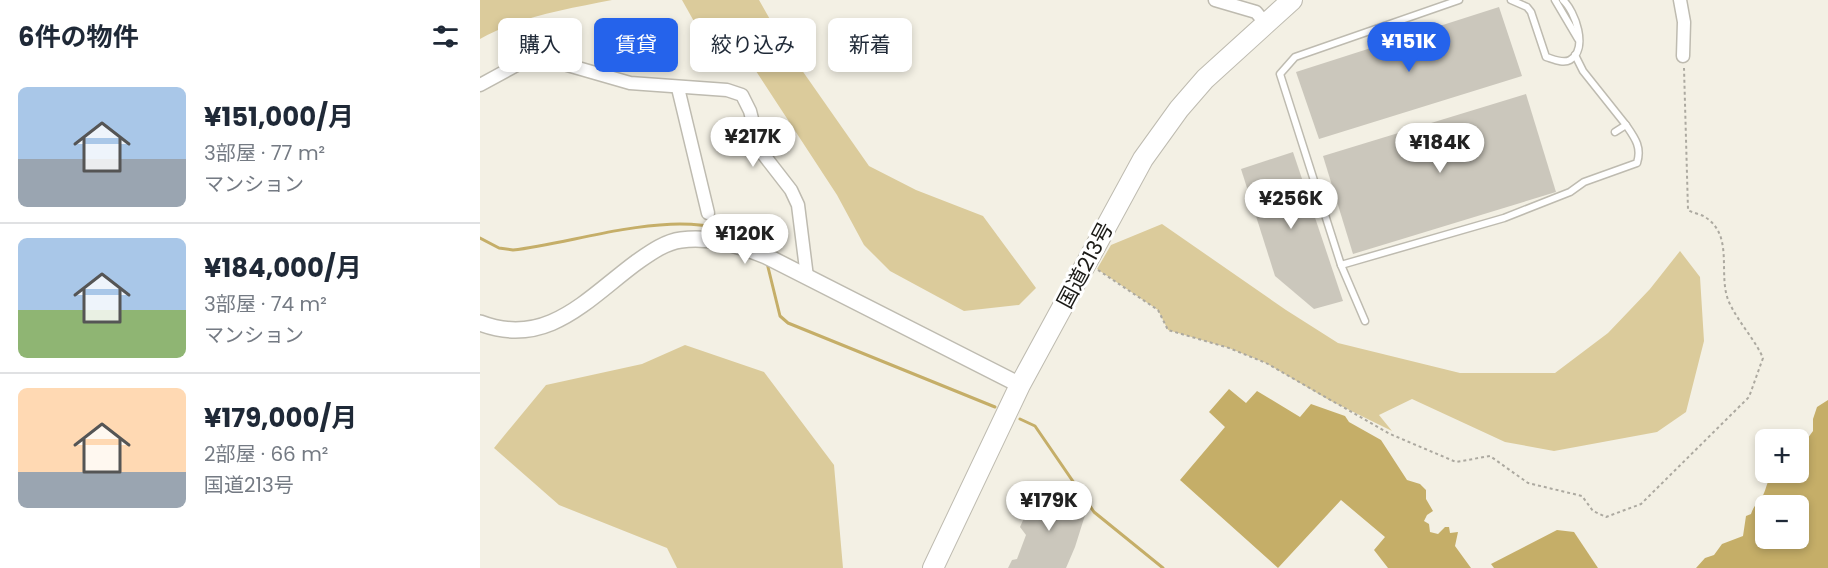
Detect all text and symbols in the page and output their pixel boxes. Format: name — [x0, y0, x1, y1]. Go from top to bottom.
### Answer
chip: 購入 — [498, 18, 582, 72]
chip: 賃貸 — [594, 18, 678, 72]
chip: 絞り込み — [690, 18, 816, 72]
chip: 新着 — [828, 18, 912, 72]
text: 6件の物件 — [18, 19, 139, 55]
icon: filters — [429, 20, 462, 53]
pin: ¥151K — [1367, 22, 1451, 73]
text: ¥151K — [1381, 27, 1437, 55]
text: ¥151,000/月 — [204, 99, 354, 135]
icon: home — [66, 111, 138, 183]
pin: ¥217K — [711, 117, 795, 168]
text: ¥217K — [725, 122, 782, 150]
pin: ¥184K — [1398, 123, 1482, 174]
text: ¥184K — [1409, 128, 1471, 156]
text: 3部屋 · 77 m² — [204, 139, 325, 167]
text: マンション — [204, 170, 304, 198]
pin: ¥256K — [1249, 179, 1333, 230]
text: ¥256K — [1259, 184, 1323, 212]
pin: ¥120K — [703, 214, 787, 265]
street label: 国道213号 — [1050, 217, 1120, 313]
text: ¥120K — [715, 219, 775, 247]
text: ¥184,000/月 — [204, 250, 362, 286]
icon: home — [66, 262, 138, 334]
text: 3部屋 · 74 m² — [204, 290, 327, 318]
text: マンション — [204, 321, 304, 349]
text: ¥179,000/月 — [204, 400, 357, 436]
icon: home — [66, 412, 138, 484]
map controls — [1755, 429, 1809, 549]
button: + — [1755, 429, 1809, 483]
text: 2部屋 · 66 m² — [204, 440, 328, 468]
text: 国道213号 — [204, 471, 294, 499]
pin: ¥179K — [1007, 481, 1091, 532]
text: ¥179K — [1020, 486, 1078, 514]
button: − — [1755, 495, 1809, 549]

